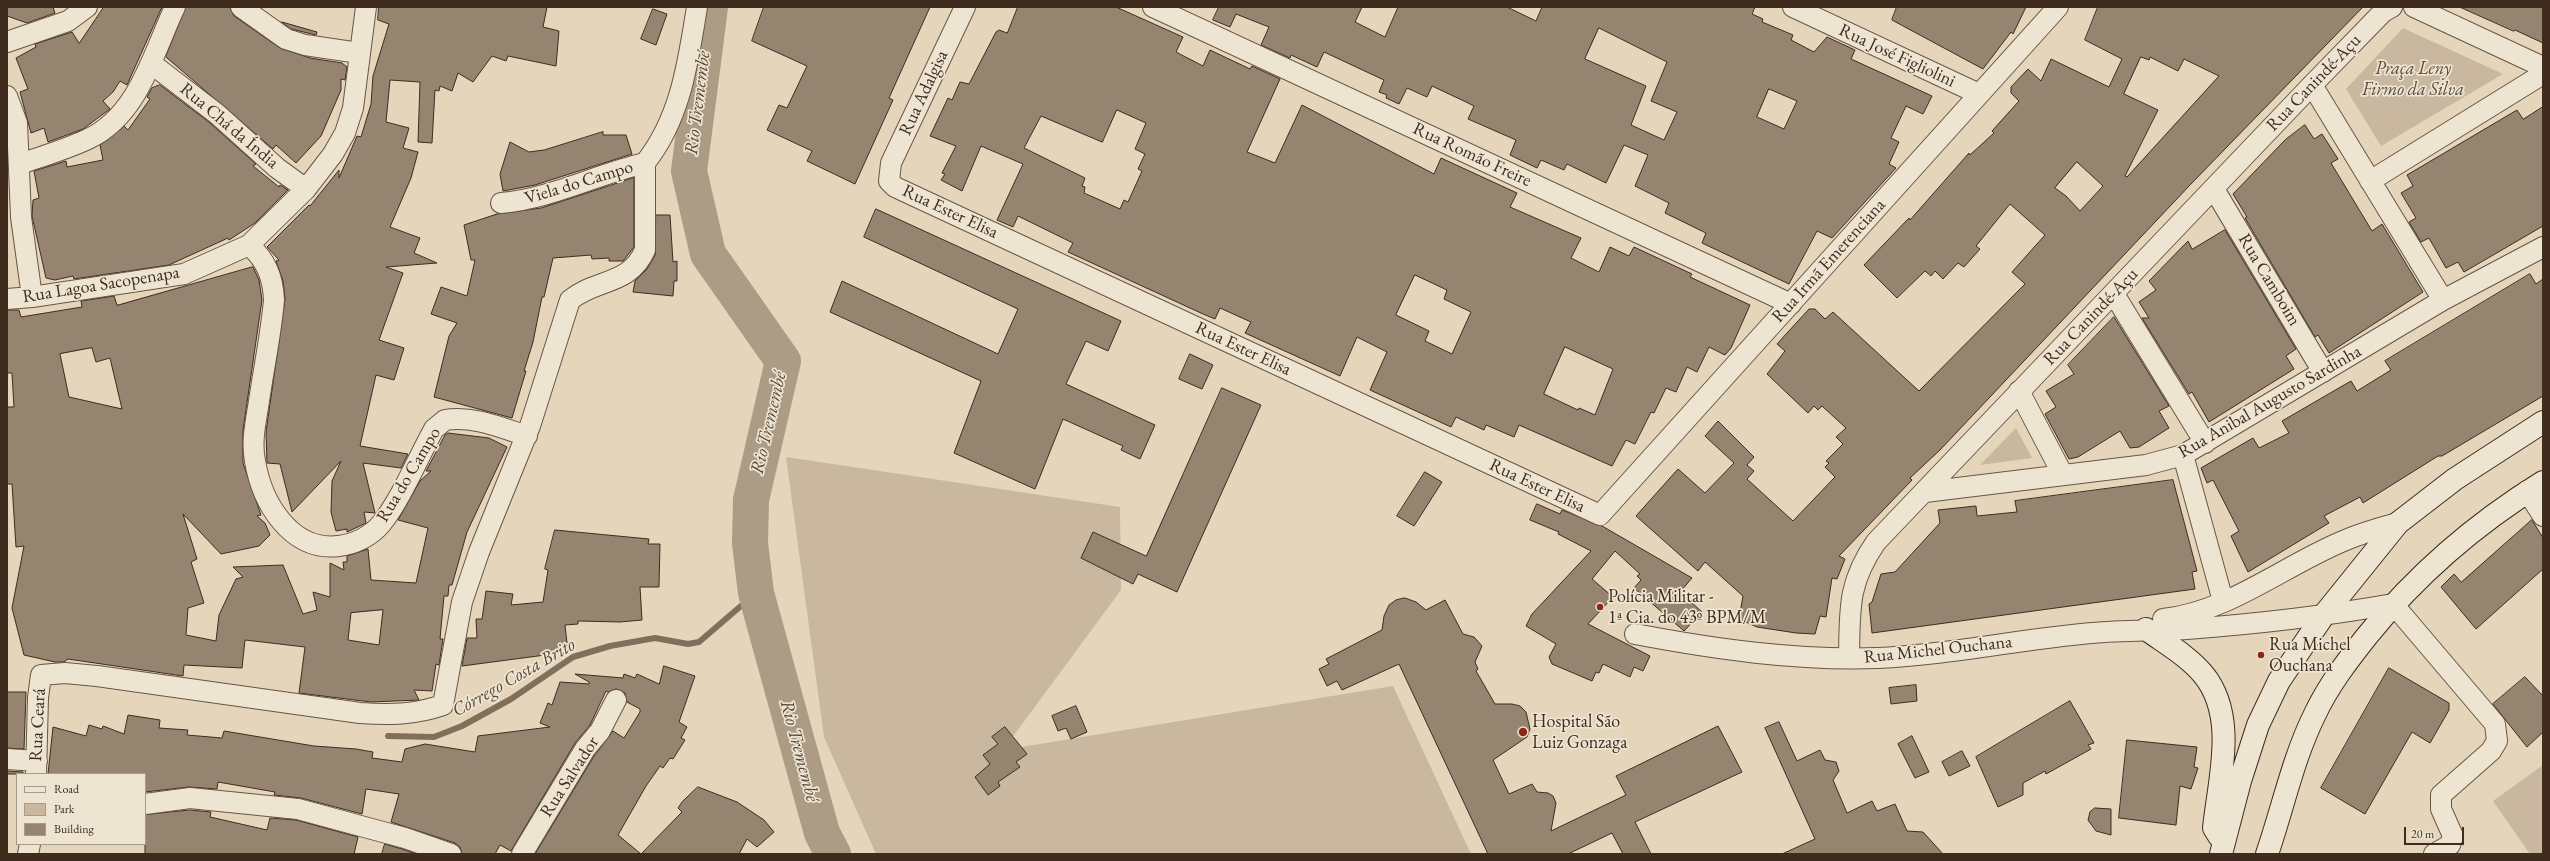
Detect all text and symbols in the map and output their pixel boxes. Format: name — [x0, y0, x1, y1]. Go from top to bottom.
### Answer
street label: Rua José Figliolini — [1835, 20, 1959, 92]
street label: Rua Canindé-Açu — [2262, 30, 2366, 136]
street label: Rua Adalgisa — [895, 47, 953, 139]
water label: Rio Tremembé — [680, 50, 716, 156]
park label: Praça Leny Firmo da Silva — [2362, 58, 2464, 100]
street label: Rua Chá da Índia — [175, 78, 283, 174]
street label: Rua Romão Freire — [1409, 118, 1535, 192]
street label: Viela do Campo — [522, 156, 636, 210]
street label: Rua Ester Elisa — [899, 180, 1001, 244]
street label: Rua Irmã Emerenciana — [1768, 195, 1890, 327]
street label: Rua Camboim — [2233, 230, 2305, 330]
street label: Rua Lagoa Sacopenapa — [21, 262, 181, 308]
street label: Rua Canindé-Açu — [2039, 264, 2143, 370]
street label: Rua Ester Elisa — [1192, 317, 1294, 381]
street label: Rua Anibal Augusto Sardinha — [2175, 341, 2365, 463]
water label: Rio Tremembé — [746, 370, 792, 476]
street label: Rua do Campo — [372, 424, 446, 526]
street label: Rua Ester Elisa — [1486, 454, 1588, 518]
place label: Polícia Militar - 1ª Cia. do 43º BPM/M — [1608, 586, 1766, 628]
marker: Polícia Militar - 1ª Cia. do 43º BPM/M — [1595, 602, 1605, 612]
street label: Rua Michel Ouchana — [1863, 631, 2013, 669]
water label: Córrego Costa Brito — [448, 633, 580, 723]
place label: Rua Michel Ouchana — [2269, 634, 2351, 676]
marker: Rua Michel Ouchana — [2256, 650, 2266, 660]
street label: Rua Ceará — [25, 688, 51, 762]
water label: Rio Tremembé — [774, 698, 824, 804]
place label: Hospital São Luiz Gonzaga — [1532, 711, 1627, 754]
marker: Hospital São Luiz Gonzaga — [1517, 726, 1529, 738]
street label: Rua Salvador — [536, 733, 604, 821]
legend — [16, 773, 146, 845]
text: Road — [54, 781, 79, 797]
text: Park — [54, 801, 74, 817]
scale bar — [2406, 819, 2466, 845]
text: Building — [54, 821, 94, 837]
text: 20 m — [2411, 826, 2434, 842]

